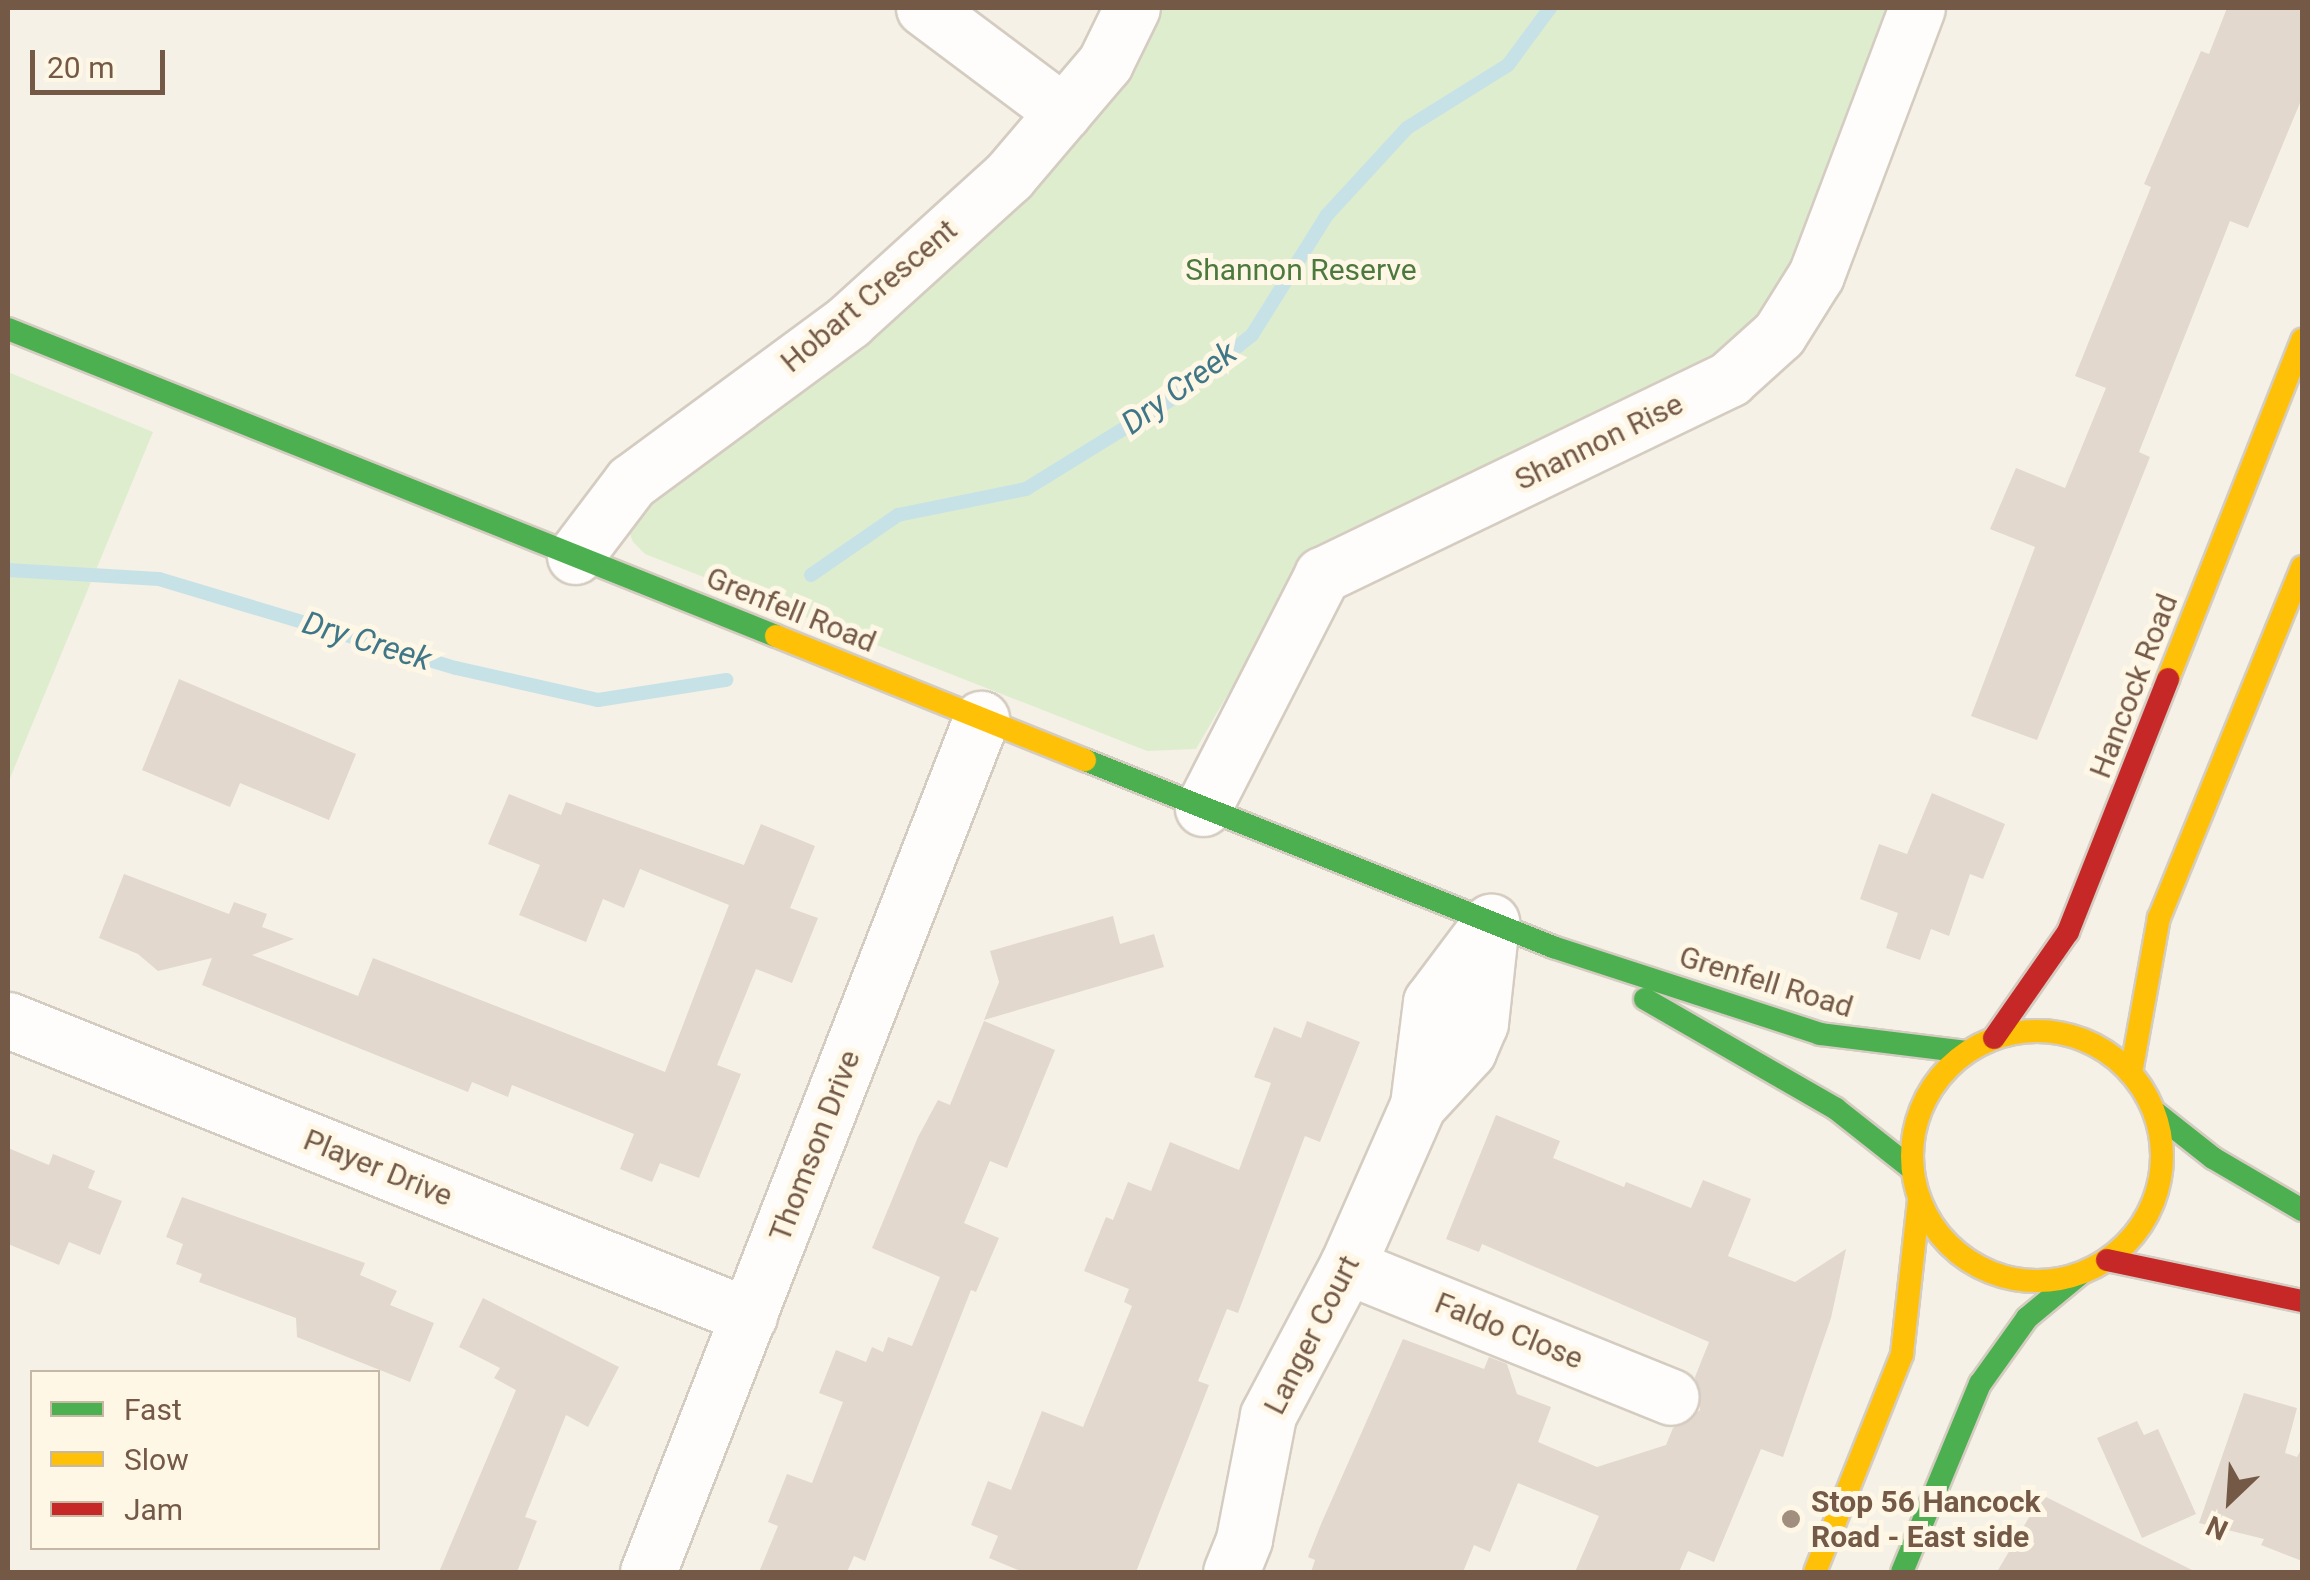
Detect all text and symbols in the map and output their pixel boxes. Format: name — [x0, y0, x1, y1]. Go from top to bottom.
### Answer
scale bar — [35, 30, 170, 92]
text: 20 m — [47, 50, 114, 85]
street label: Hobart Crescent — [774, 212, 964, 380]
park label: Shannon Reserve — [1185, 252, 1417, 288]
water label: Dry Creek — [1114, 333, 1244, 443]
street label: Shannon Rise — [1509, 386, 1689, 498]
street label: Grenfell Road — [701, 560, 881, 660]
street label: Hancock Road — [2082, 589, 2186, 783]
water label: Dry Creek — [298, 603, 436, 679]
street label: Grenfell Road — [1675, 939, 1857, 1025]
street label: Thomson Drive — [762, 1045, 868, 1247]
street label: Player Drive — [298, 1122, 458, 1214]
street label: Langer Court — [1257, 1250, 1367, 1420]
street label: Faldo Close — [1430, 1285, 1588, 1377]
legend — [30, 1370, 380, 1550]
text: Fast — [124, 1392, 182, 1427]
text: Slow — [124, 1442, 189, 1477]
north arrow — [2180, 1450, 2280, 1550]
place label: Stop 56 Hancock Road - East side — [1811, 1484, 2041, 1554]
text: Jam — [124, 1492, 183, 1527]
marker: Stop 56 Hancock Road - East side — [1780, 1508, 1802, 1530]
text: N — [2201, 1509, 2233, 1547]

